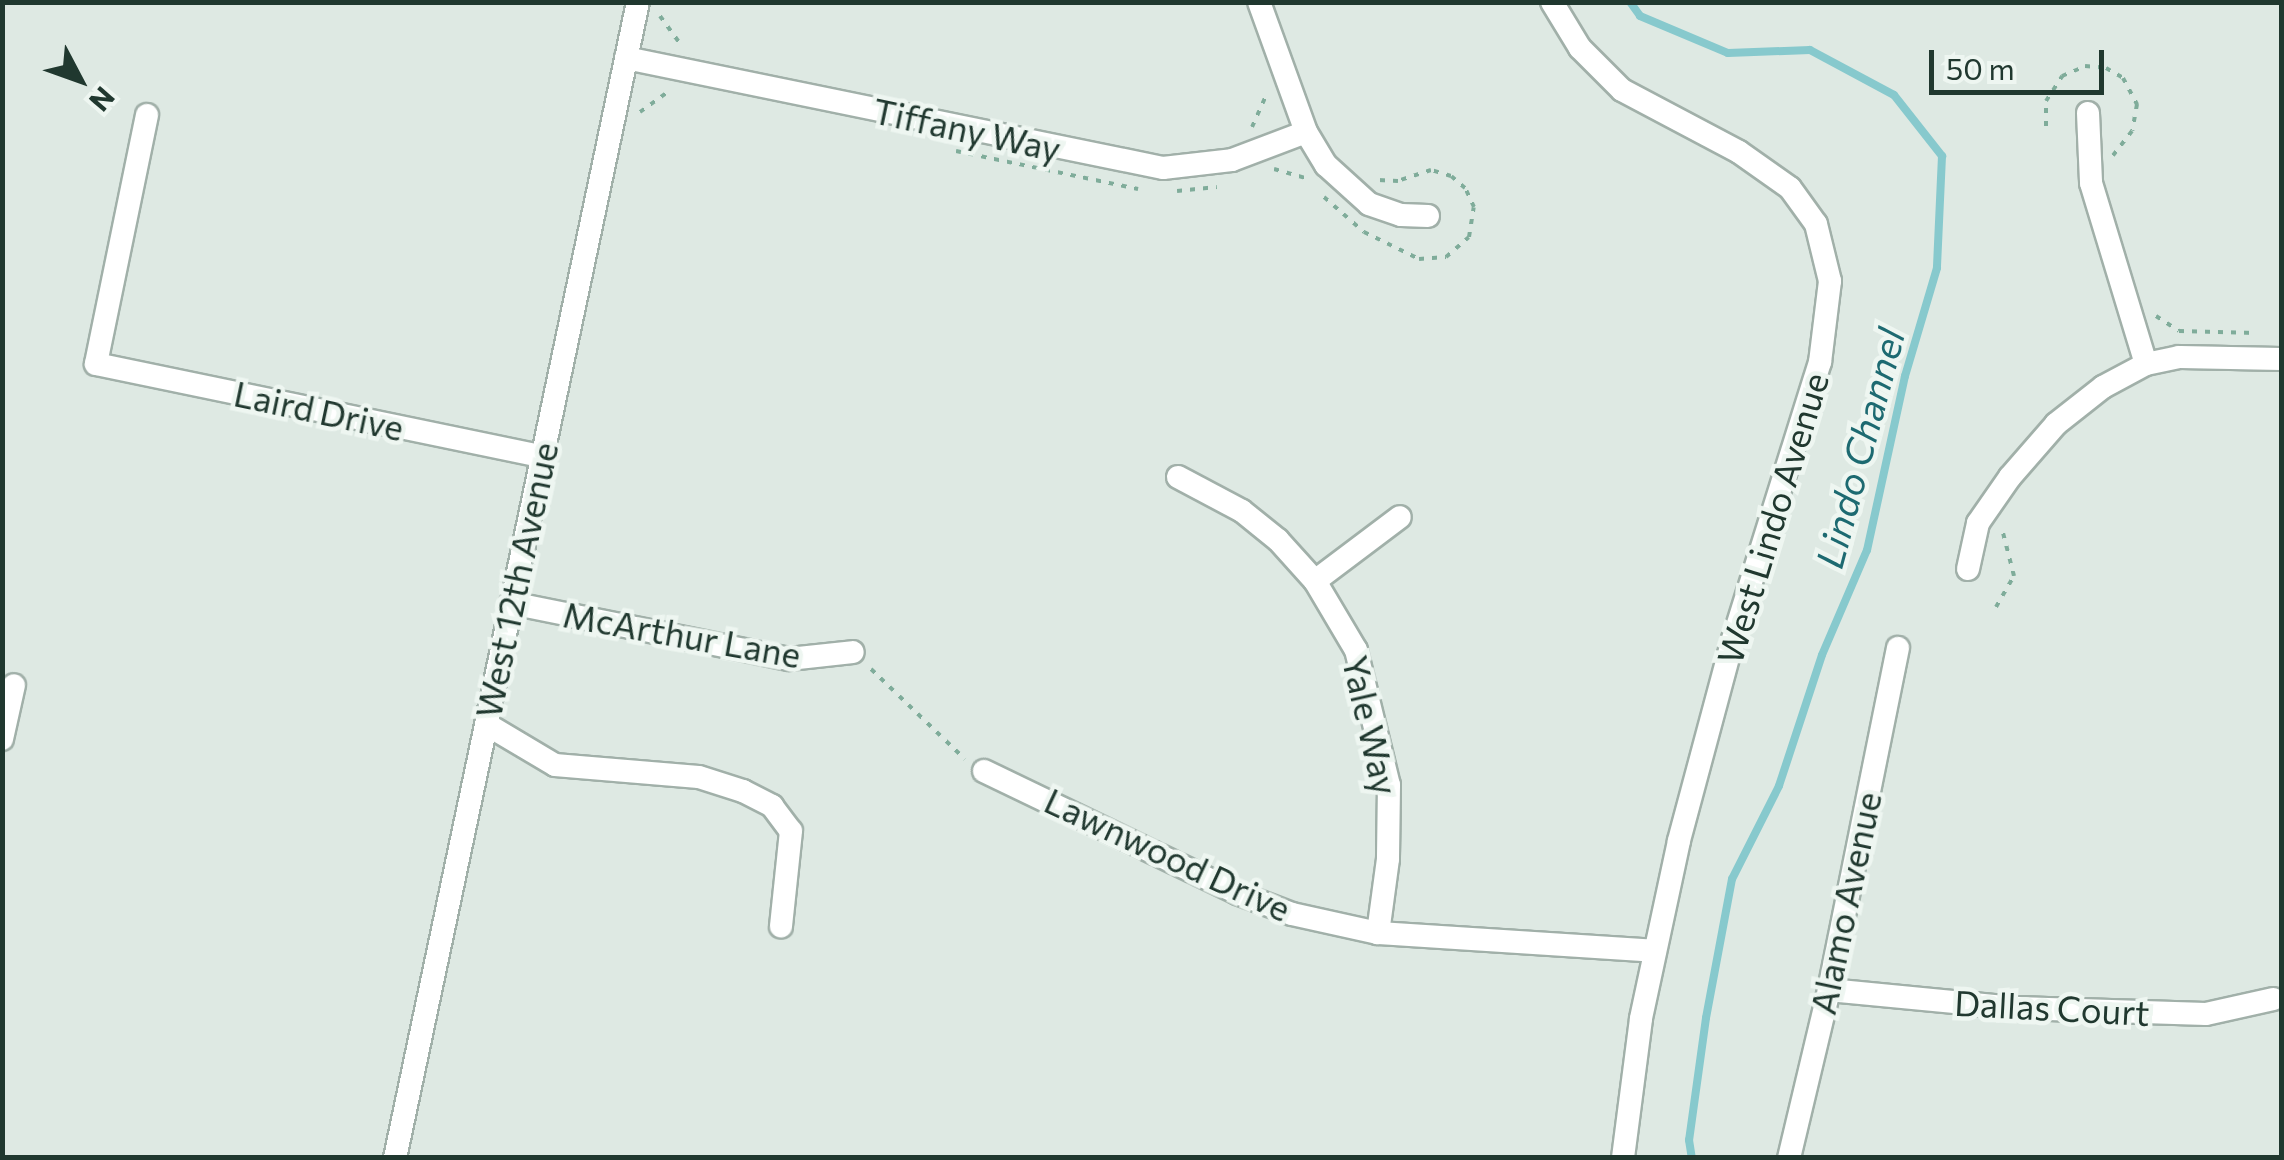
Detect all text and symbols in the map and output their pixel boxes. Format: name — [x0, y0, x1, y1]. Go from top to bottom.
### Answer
north arrow — [30, 30, 130, 130]
scale bar — [1934, 30, 2109, 92]
text: 50 m — [1946, 49, 2015, 86]
text: N — [83, 81, 122, 119]
street label: Tiffany Way — [869, 89, 1065, 169]
water label: Lindo Channel — [1805, 323, 1913, 573]
street label: West Lindo Avenue — [1708, 367, 1836, 669]
street label: Laird Drive — [230, 372, 408, 448]
street label: West 12th Avenue — [466, 438, 566, 722]
street label: McArthur Lane — [560, 592, 804, 676]
street label: Yale Way — [1335, 651, 1407, 799]
street label: Lawnwood Drive — [1038, 779, 1298, 929]
street label: Alamo Avenue — [1801, 788, 1889, 1018]
street label: Dallas Court — [1953, 981, 2151, 1033]

